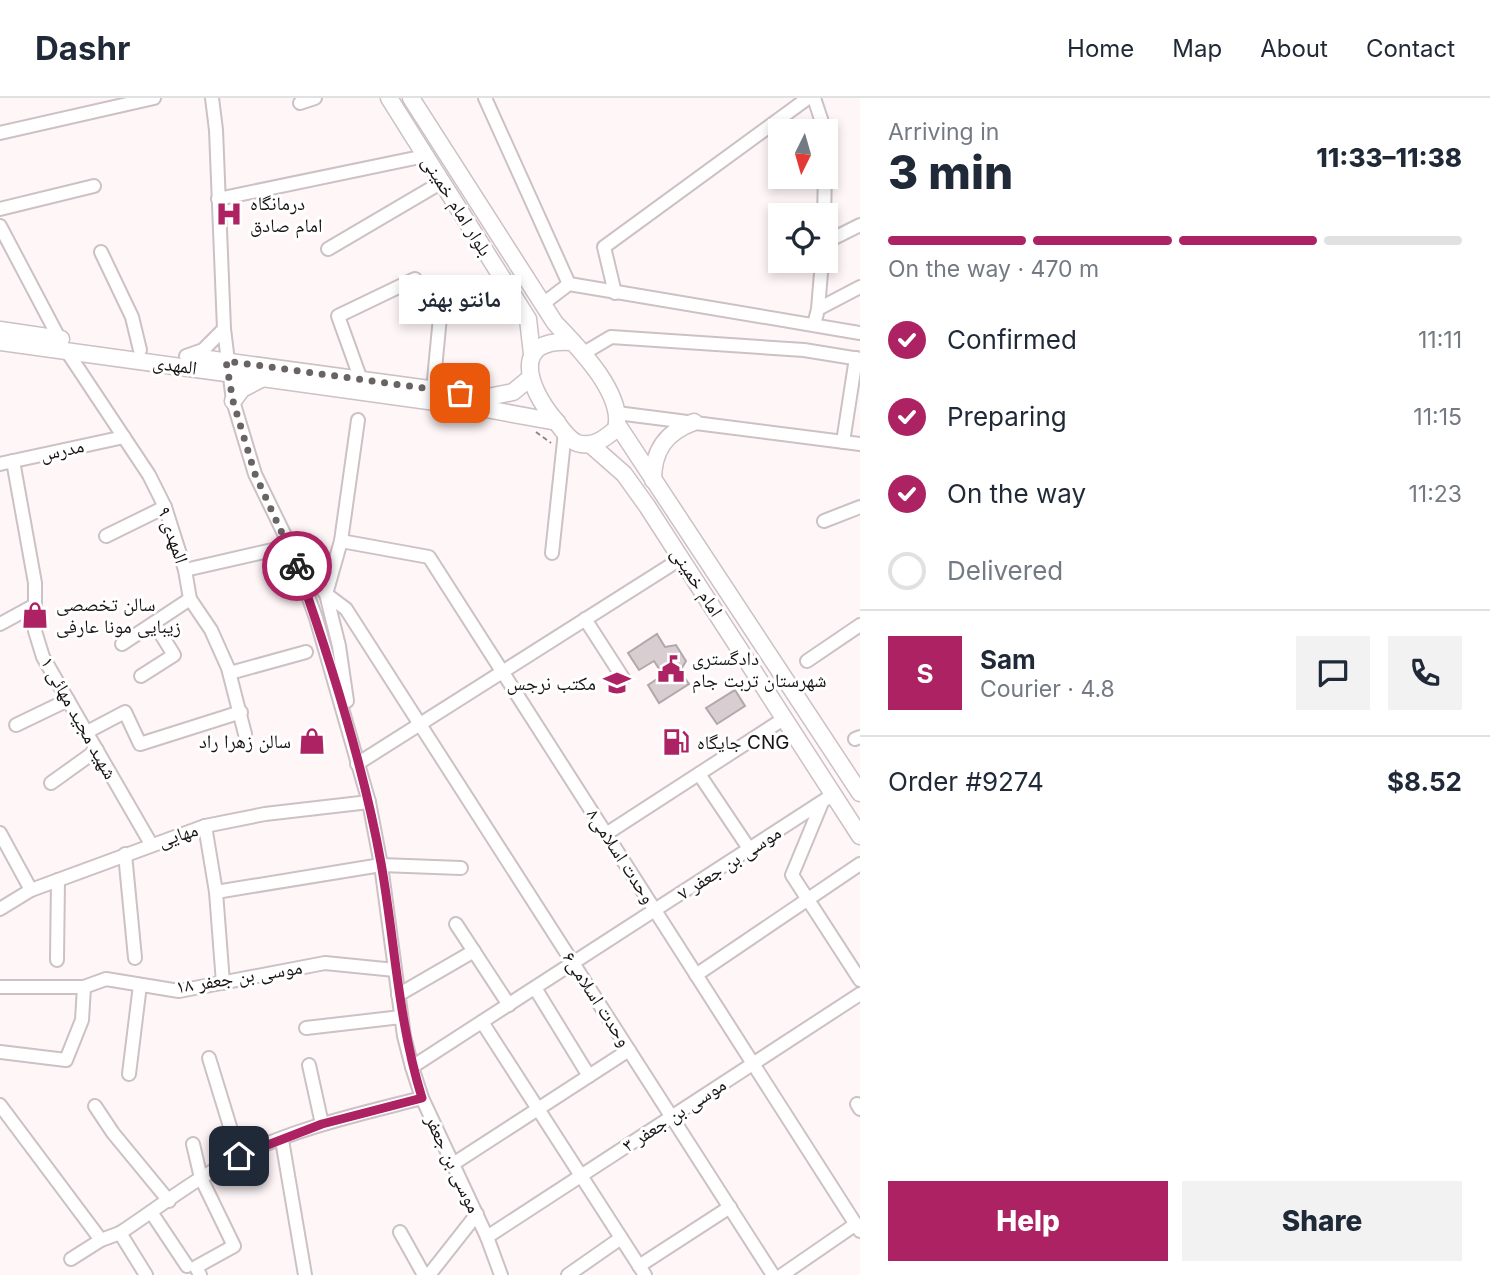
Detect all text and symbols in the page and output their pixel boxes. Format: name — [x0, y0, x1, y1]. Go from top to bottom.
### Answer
text: Dashr — [35, 28, 130, 68]
text: Home — [1067, 34, 1134, 63]
text: Map — [1172, 34, 1222, 63]
text: About — [1260, 34, 1328, 63]
text: Contact — [1366, 34, 1455, 63]
text: Arriving in — [888, 118, 999, 146]
north arrow — [768, 119, 838, 189]
map controls — [768, 119, 838, 273]
text: 11:33–11:38 — [1316, 142, 1462, 173]
text: 3 min — [888, 144, 1013, 200]
street label: بلوار امام خمینی — [415, 152, 497, 261]
place label: درمانگاه امام صادق — [250, 192, 323, 239]
hospital icon: درمانگاه امام صادق — [214, 199, 244, 229]
button: locate — [768, 203, 838, 273]
text: On the way · 470 m — [888, 255, 1099, 283]
callout: مانتو بهفر — [399, 274, 521, 323]
text: مانتو بهفر — [419, 285, 501, 313]
icon: check — [888, 321, 926, 359]
text: Confirmed — [947, 324, 1077, 355]
text: 11:11 — [1418, 326, 1462, 354]
street label: المهدی — [151, 351, 199, 379]
pin — [430, 363, 490, 423]
icon: bag — [441, 374, 479, 412]
icon: check — [888, 398, 926, 436]
text: Preparing — [947, 401, 1067, 432]
text: 11:15 — [1413, 403, 1462, 431]
street label: مدرس — [38, 434, 86, 466]
icon: check — [888, 475, 926, 513]
text: On the way — [947, 478, 1086, 509]
text: 11:23 — [1408, 480, 1462, 508]
street label: المهدی ۹ — [153, 504, 193, 566]
courier — [262, 531, 332, 601]
street label: امام خمینی — [664, 543, 728, 622]
icon: bike — [278, 547, 316, 585]
text: Delivered — [947, 555, 1063, 586]
place label: سالن تخصصی زیبایی مونا عارفی — [56, 593, 181, 638]
shop icon: سالن تخصصی زیبایی مونا عارفی — [20, 600, 50, 630]
button: chat — [1296, 636, 1370, 710]
button: phone — [1388, 636, 1462, 710]
text: Sam — [980, 644, 1036, 675]
place label: دادگستری شهرستان تربت جام — [692, 647, 827, 694]
street label: شهید مجید مهائی ۱ — [36, 653, 122, 783]
public building icon: دادگستری شهرستان تربت جام — [656, 654, 686, 684]
text: S — [916, 658, 934, 689]
school or university icon: مكتب نرجس — [602, 668, 632, 698]
place label: مكتب نرجس — [507, 672, 596, 695]
text: Courier · 4.8 — [980, 675, 1115, 703]
shop icon: سالن زهرا راد — [297, 726, 327, 756]
fuel station icon: جایگاه CNG — [661, 727, 691, 757]
place label: سالن زهرا راد — [199, 730, 291, 753]
place label: جایگاه CNG — [697, 731, 789, 754]
text: Order #9274 — [888, 766, 1044, 797]
text: $8.52 — [1387, 766, 1462, 797]
street label: وحدت اسلامی۸ — [582, 804, 660, 908]
street label: مهایی — [155, 818, 201, 852]
street label: موسی بن جعفر ۷ — [673, 821, 785, 905]
street label: وحدت اسلامی۶ — [558, 947, 636, 1051]
street label: موسی بن جعفر ۱۸ — [174, 956, 304, 998]
street label: موسی بن جعفر ۳ — [618, 1073, 730, 1157]
street label: موسی بن جعفر — [420, 1111, 486, 1216]
pin — [209, 1126, 269, 1186]
icon: home — [220, 1137, 258, 1175]
button: Help — [888, 1181, 1168, 1261]
button: Share — [1182, 1181, 1462, 1261]

